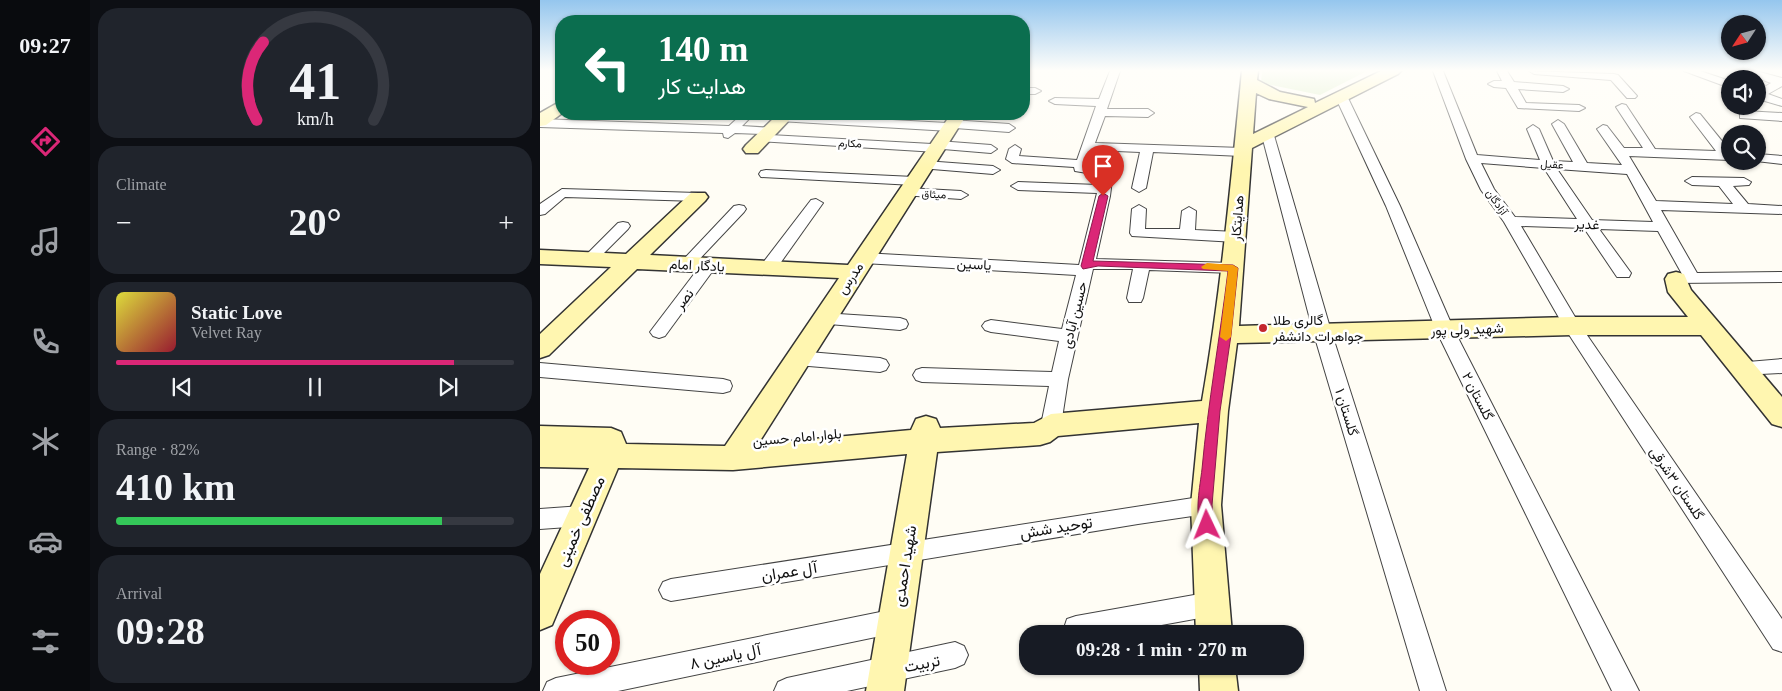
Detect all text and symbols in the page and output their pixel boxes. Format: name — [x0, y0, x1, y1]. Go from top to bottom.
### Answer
north arrow — [1721, 15, 1766, 60]
map controls — [1721, 15, 1766, 170]
text: 140 m — [658, 30, 748, 69]
text: 09:27 — [19, 33, 71, 58]
icon: left — [575, 35, 640, 100]
text: 41 — [289, 53, 341, 110]
button: sound — [1721, 70, 1766, 115]
text: هدایت کار — [658, 74, 746, 99]
text: km/h — [297, 109, 333, 129]
icon: directions — [28, 124, 63, 159]
button: search — [1721, 125, 1766, 170]
street label: مکارم — [838, 136, 862, 152]
pin — [1082, 145, 1124, 196]
icon: arrive — [1089, 152, 1117, 180]
street label: عقیل — [1540, 157, 1564, 172]
text: Climate — [116, 176, 167, 193]
street label: میثاق — [921, 187, 947, 202]
street label: آزادگان — [1483, 187, 1511, 219]
street label: هدایتکار — [1228, 194, 1248, 242]
text: 20° — [288, 201, 342, 243]
text: − — [116, 207, 132, 238]
text: + — [498, 207, 514, 238]
street label: غدیر — [1573, 217, 1600, 233]
icon: music — [28, 224, 63, 259]
street label: یاسین — [956, 256, 992, 274]
street label: یادگار امام — [669, 257, 725, 275]
street label: مدرس — [834, 260, 867, 298]
street label: حسین آبادی — [1059, 280, 1091, 350]
street label: نصر — [671, 286, 698, 314]
text: Static Love — [191, 302, 282, 323]
place label: گالری طلا جواهرات دانشفر — [1272, 313, 1363, 345]
street label: شهید ولی پور — [1429, 321, 1504, 340]
marker: گالری طلا جواهرات دانشفر — [1257, 322, 1269, 334]
icon: phone — [28, 324, 63, 359]
text: Velvet Ray — [191, 324, 262, 341]
street label: گلستان ۲ — [1458, 370, 1496, 423]
icon: previous — [168, 373, 196, 401]
icon: pause — [301, 373, 329, 401]
icon: next — [434, 373, 462, 401]
street label: گلستان ۱ — [1331, 387, 1361, 438]
icon: climate — [28, 424, 63, 459]
street label: بلوار امام حسین — [752, 426, 842, 450]
text: Range · 82% — [116, 441, 200, 458]
street label: گلستان ۳شرقی — [1646, 444, 1706, 523]
text: 410 km — [116, 466, 235, 508]
street label: مصطفی خمینی — [553, 473, 610, 570]
position arrow — [1180, 498, 1232, 550]
street label: توحید شش — [1018, 513, 1094, 544]
icon: car — [28, 524, 63, 559]
street label: شهید احمدی — [890, 524, 921, 608]
street label: آل عمران — [760, 559, 820, 586]
text: Arrival — [116, 585, 162, 602]
text: 09:28 — [116, 610, 205, 652]
speed limit sign: 50 — [555, 610, 620, 675]
icon: filters — [28, 624, 63, 659]
text: 09:28 · 1 min · 270 m — [1076, 639, 1247, 660]
street label: آل یاسین ۸ — [688, 640, 764, 674]
street label: تربیت — [903, 651, 942, 678]

